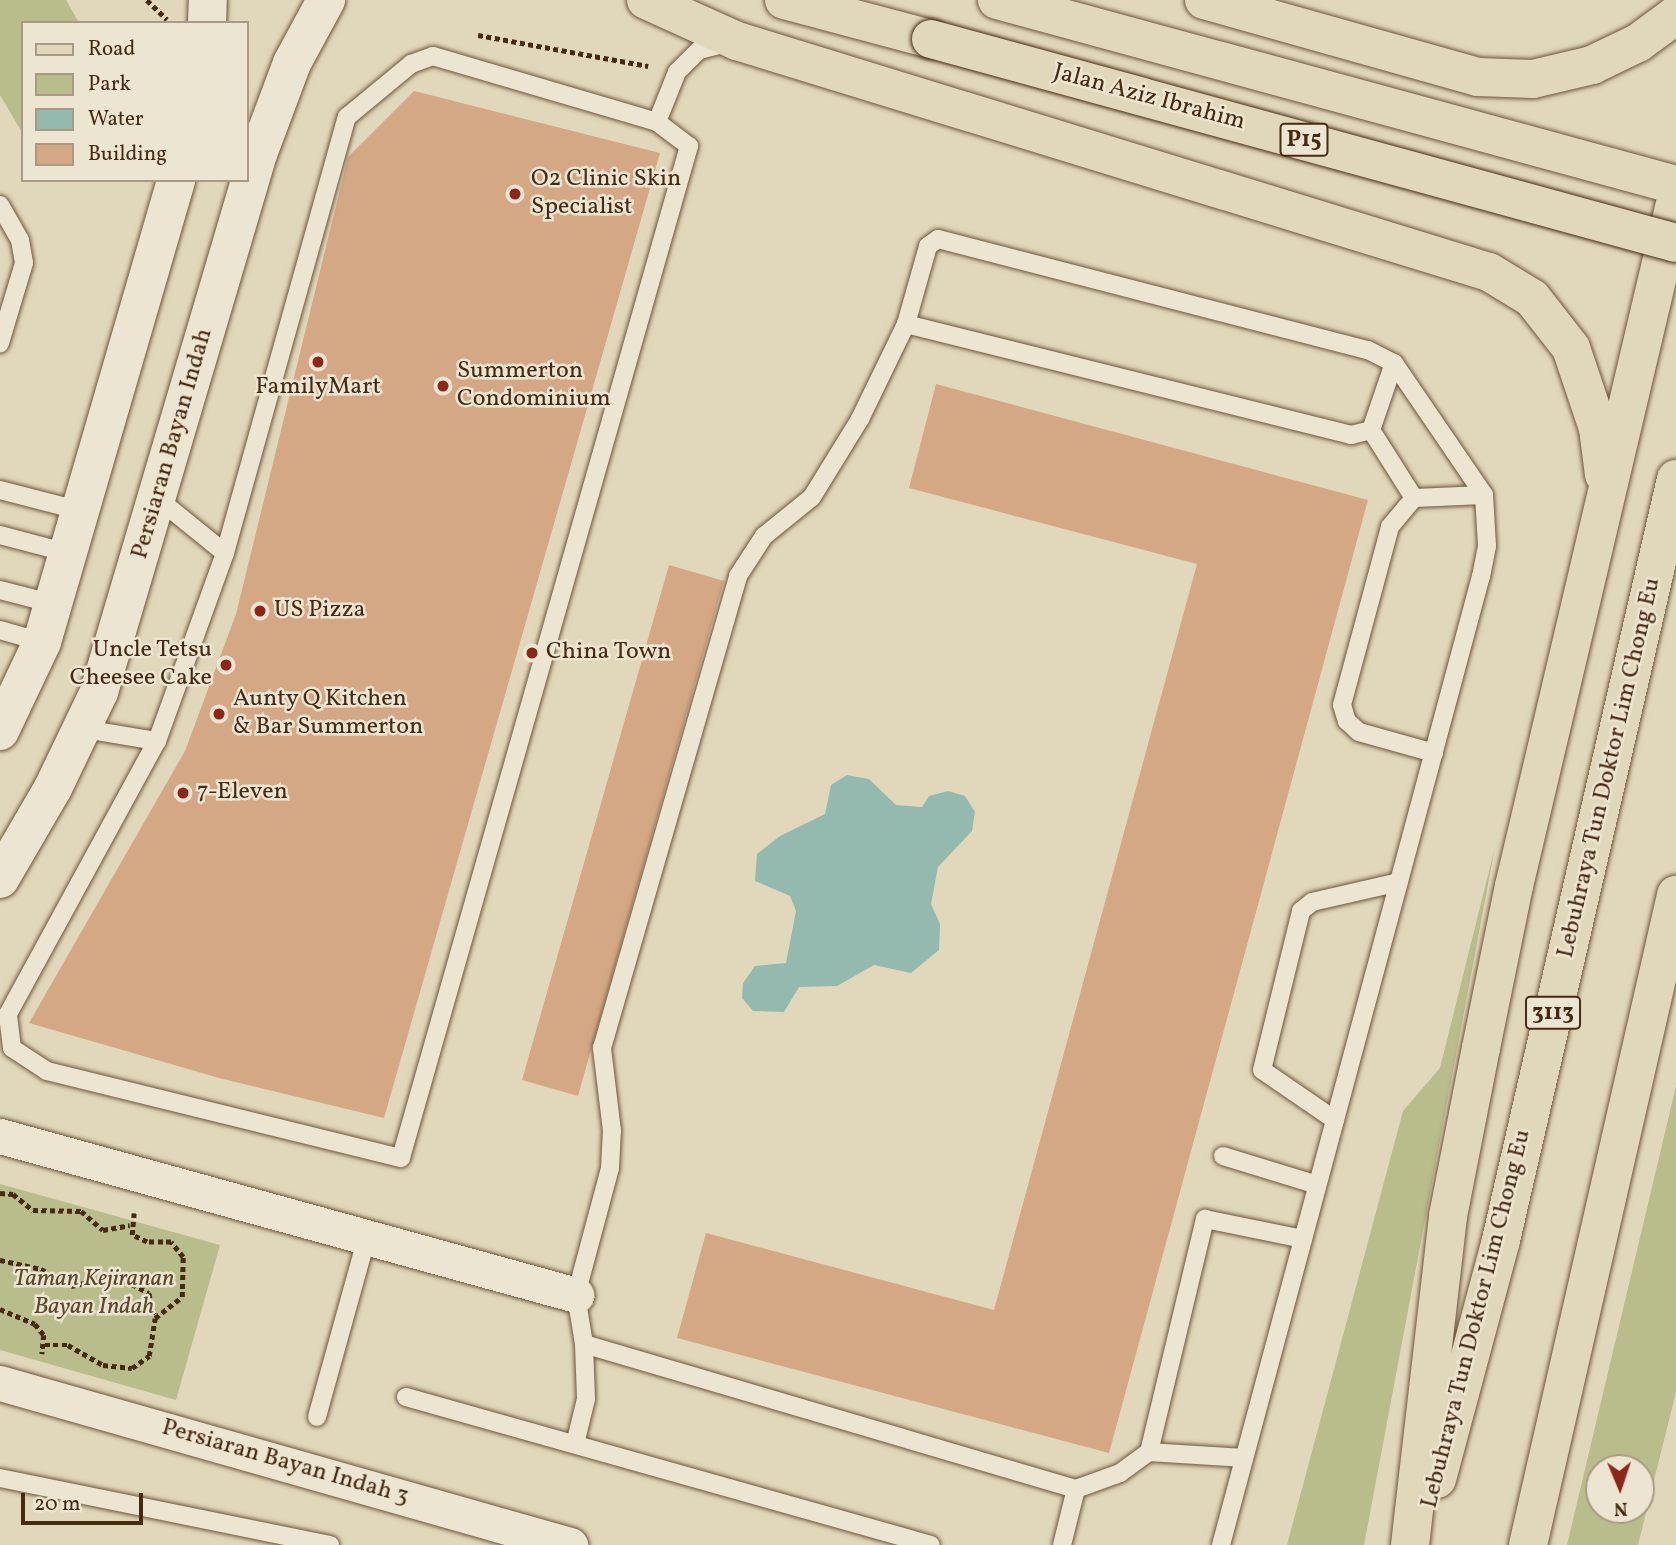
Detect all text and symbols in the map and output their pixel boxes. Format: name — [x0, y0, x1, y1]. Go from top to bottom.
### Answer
legend — [21, 21, 248, 182]
text: Road — [88, 35, 135, 64]
street label: Jalan Aziz Ibrahim — [1050, 59, 1248, 137]
text: Park — [88, 70, 131, 99]
text: Water — [88, 105, 144, 134]
road number: P15 — [1278, 120, 1330, 160]
text: Building — [88, 140, 167, 169]
place label: O2 Clinic Skin Specialist — [531, 166, 681, 222]
marker: O2 Clinic Skin Specialist — [505, 184, 525, 204]
street label: Persiaran Bayan Indah — [126, 325, 220, 563]
marker: FamilyMart — [310, 354, 326, 370]
place label: Summerton Condominium — [457, 358, 611, 414]
place label: FamilyMart — [255, 374, 381, 402]
marker: Summerton Condominium — [435, 378, 451, 394]
street label: Lebuhraya Tun Doktor Lim Chong Eu — [1552, 575, 1668, 961]
place label: US Pizza — [274, 597, 365, 625]
marker: US Pizza — [252, 603, 268, 619]
place label: Uncle Tetsu Cheesee Cake — [70, 637, 212, 693]
place label: China Town — [546, 639, 672, 667]
marker: China Town — [524, 645, 540, 661]
marker: Uncle Tetsu Cheesee Cake — [218, 657, 234, 673]
place label: Aunty Q Kitchen & Bar Summerton — [233, 686, 423, 742]
marker: Aunty Q Kitchen & Bar Summerton — [211, 706, 227, 722]
place label: 7-Eleven — [197, 779, 288, 807]
marker: 7-Eleven — [175, 785, 191, 801]
road number: 3113 — [1525, 994, 1581, 1032]
street label: Lebuhraya Tun Doktor Lim Chong Eu — [1416, 1126, 1538, 1512]
park label: Taman Kejiranan Bayan Indah — [14, 1266, 174, 1322]
street label: Persiaran Bayan Indah 3 — [158, 1414, 412, 1512]
north arrow — [1585, 1454, 1655, 1524]
scale bar — [24, 1478, 147, 1522]
text: 20 m — [34, 1490, 80, 1519]
text: N — [1613, 1495, 1628, 1521]

